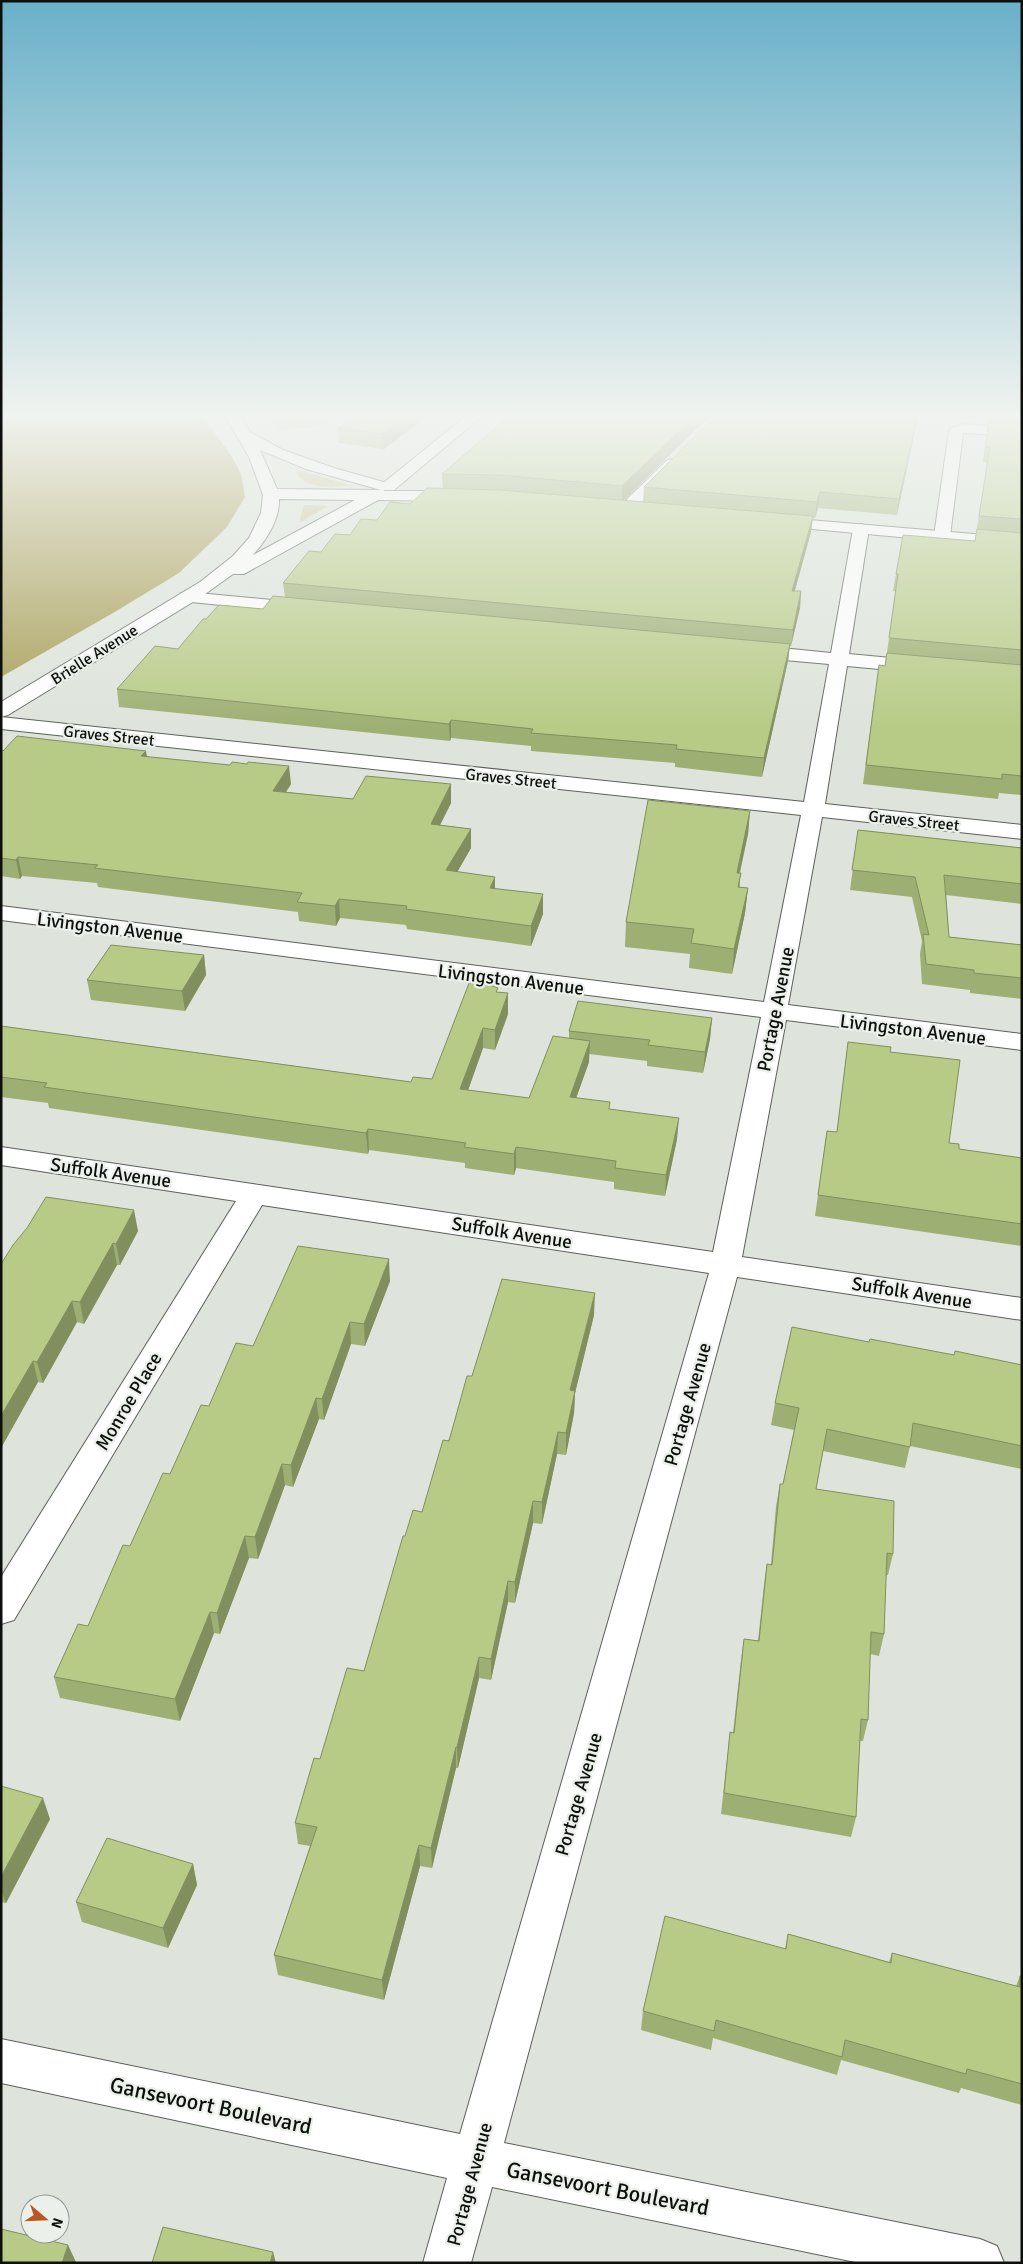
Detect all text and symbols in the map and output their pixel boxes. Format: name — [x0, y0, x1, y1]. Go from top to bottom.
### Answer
street label: Brielle Avenue — [47, 620, 142, 689]
street label: Graves Street — [62, 721, 156, 751]
street label: Graves Street — [464, 764, 558, 794]
street label: Graves Street — [867, 806, 961, 836]
street label: Livingston Avenue — [35, 907, 184, 949]
street label: Portage Avenue — [752, 945, 800, 1074]
street label: Livingston Avenue — [436, 959, 585, 1001]
street label: Livingston Avenue — [838, 1009, 987, 1051]
street label: Suffolk Avenue — [49, 1153, 173, 1193]
street label: Suffolk Avenue — [450, 1212, 574, 1254]
street label: Suffolk Avenue — [850, 1272, 974, 1314]
street label: Portage Avenue — [659, 1340, 717, 1469]
street label: Monroe Place — [90, 1348, 167, 1455]
street label: Portage Avenue — [550, 1730, 608, 1859]
street label: Gansevoort Boulevard — [107, 2071, 314, 2140]
street label: Portage Avenue — [442, 2120, 498, 2249]
street label: Gansevoort Boulevard — [504, 2156, 712, 2221]
north arrow — [20, 2194, 70, 2244]
text: N — [47, 2216, 66, 2230]

